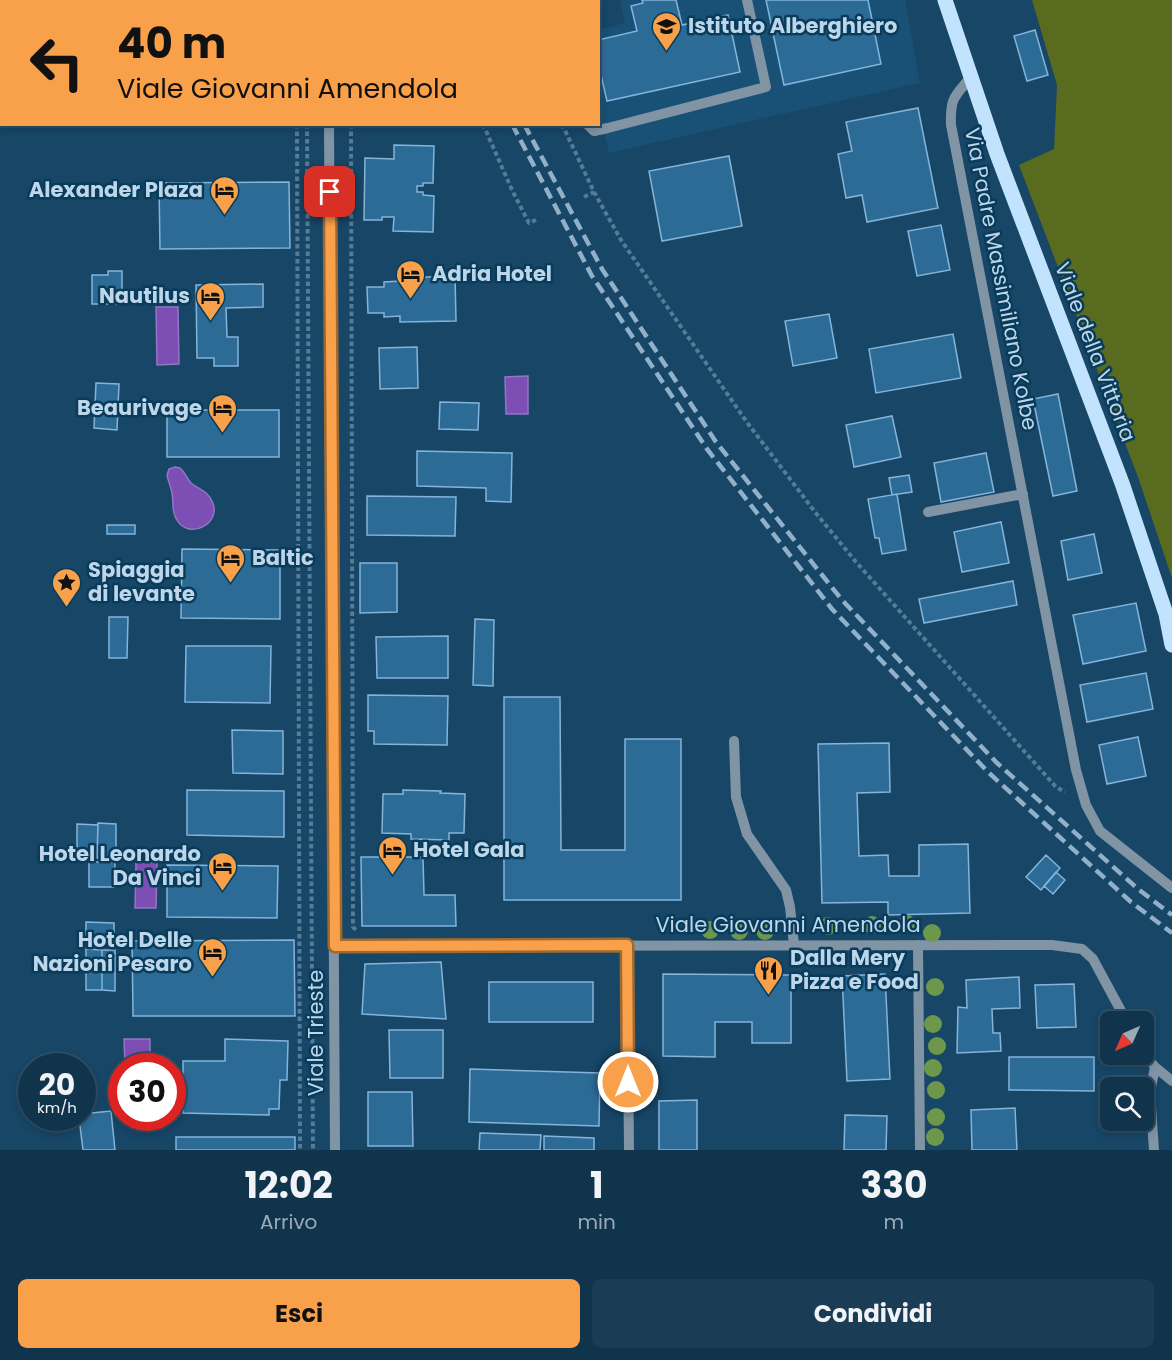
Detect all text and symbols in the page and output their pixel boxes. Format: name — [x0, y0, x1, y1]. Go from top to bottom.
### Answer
school or university icon: Istituto Alberghiero — [651, 10, 683, 52]
place label: Istituto Alberghiero — [688, 11, 897, 40]
text: 40 m — [117, 14, 226, 73]
icon: left — [18, 24, 96, 102]
text: Viale Giovanni Amendola — [117, 70, 458, 107]
street label: Via Padre Massimiliano Kolbe — [958, 125, 1045, 433]
pin — [304, 166, 355, 217]
hotel icon: Alexander Plaza — [208, 174, 240, 216]
place label: Alexander Plaza — [29, 175, 203, 204]
icon: arrive — [313, 175, 346, 208]
hotel icon: Adria Hotel — [395, 258, 427, 300]
street label: Viale della Vittoria — [1048, 258, 1143, 446]
place label: Adria Hotel — [432, 259, 552, 288]
hotel icon: Nautilus — [195, 280, 227, 322]
place label: Nautilus — [99, 281, 190, 310]
hotel icon: Beaurivage — [207, 392, 239, 434]
place label: Beaurivage — [77, 393, 202, 422]
hotel icon: Baltic — [215, 542, 247, 584]
place label: Baltic — [252, 543, 314, 572]
place label: Spiaggia di levante — [88, 555, 195, 608]
place icon: Spiaggia di levante — [51, 566, 83, 608]
hotel icon: Hotel Gala — [376, 834, 408, 876]
place label: Hotel Gala — [413, 835, 525, 864]
place label: Hotel Leonardo Da Vinci — [39, 839, 201, 892]
hotel icon: Hotel Leonardo Da Vinci — [206, 850, 238, 892]
street label: Viale Giovanni Amendola — [655, 910, 921, 939]
place label: Hotel Delle Nazioni Pesaro — [33, 925, 192, 978]
hotel icon: Hotel Delle Nazioni Pesaro — [197, 936, 229, 978]
place label: Dalla Mery Pizza e Food — [790, 943, 919, 996]
restaurant icon: Dalla Mery Pizza e Food — [753, 954, 785, 996]
street label: Viale Trieste — [301, 970, 330, 1096]
north arrow — [1100, 1011, 1154, 1065]
map controls — [1100, 1011, 1154, 1131]
position arrow — [596, 1050, 660, 1114]
speed limit sign: 30 — [108, 1053, 186, 1131]
text: 20 — [39, 1063, 75, 1106]
button: search — [1100, 1077, 1154, 1131]
text: km/h — [37, 1097, 77, 1118]
text: 12:02 — [245, 1160, 333, 1211]
text: 1 — [590, 1160, 603, 1211]
text: 330 — [860, 1160, 927, 1211]
text: Arrivo — [260, 1208, 317, 1236]
text: min — [577, 1208, 616, 1236]
text: m — [884, 1208, 904, 1236]
button: Esci — [18, 1279, 580, 1348]
button: Condividi — [592, 1279, 1154, 1348]

